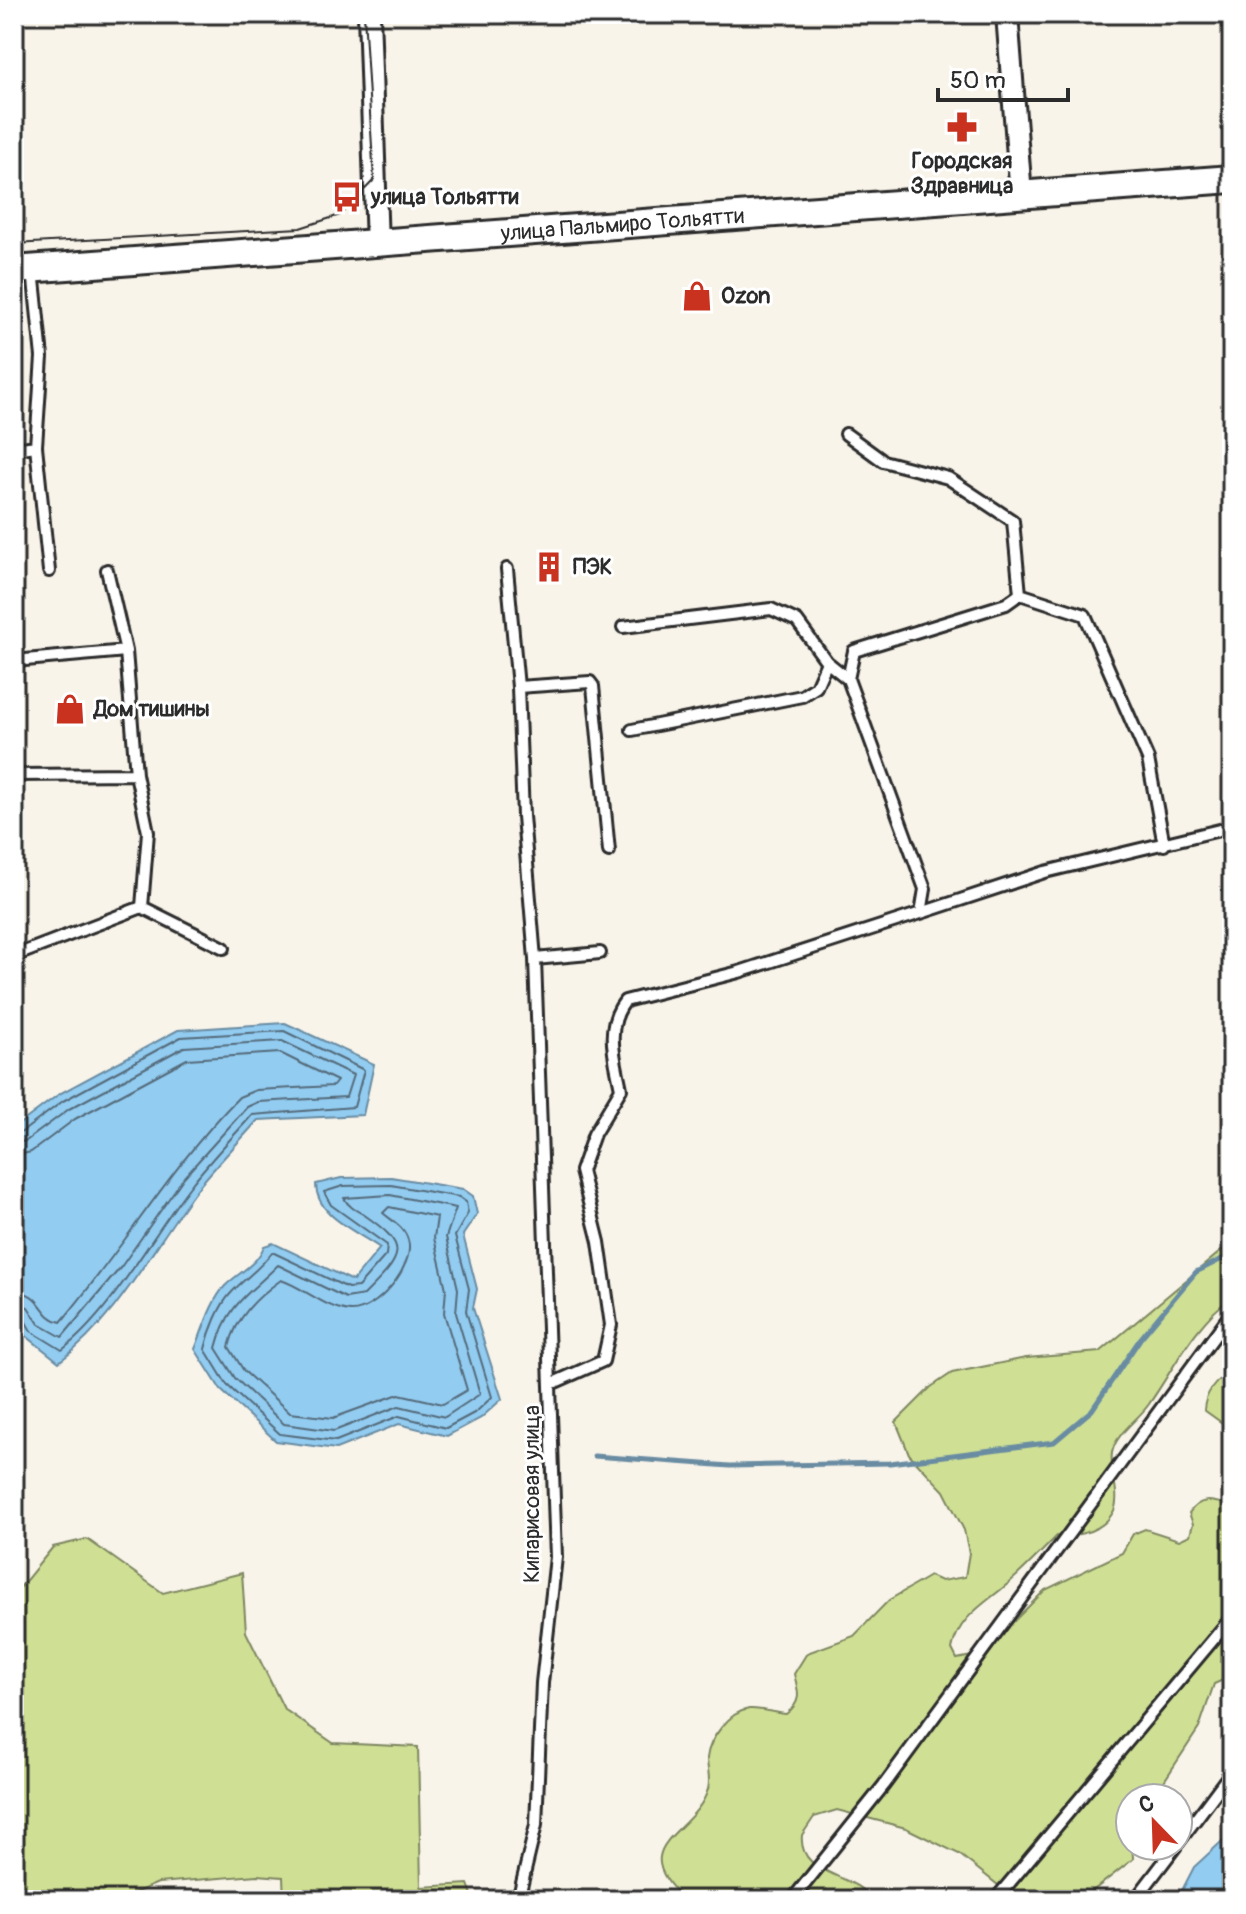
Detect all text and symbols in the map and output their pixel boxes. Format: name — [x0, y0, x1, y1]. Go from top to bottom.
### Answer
scale bar — [938, 52, 1068, 102]
text: 50 m — [950, 66, 1006, 95]
pharmacy icon: Городская Здравница — [945, 110, 979, 144]
place label: Городская Здравница — [911, 147, 1013, 200]
bus stop icon: улица Тольятти — [330, 180, 364, 214]
place label: улица Тольятти — [370, 183, 519, 211]
street label: улица Пальмиро Тольятти — [499, 201, 745, 248]
shop icon: Ozon — [680, 279, 714, 313]
place label: Ozon — [721, 282, 770, 310]
building icon: ПЭК — [532, 550, 566, 584]
place label: ПЭК — [573, 553, 612, 581]
shop icon: Дом тишины — [53, 692, 87, 726]
place label: Дом тишины — [92, 695, 210, 723]
street label: Кипарисовая улица — [518, 1405, 546, 1583]
north arrow — [1114, 1782, 1194, 1862]
text: С — [1135, 1789, 1159, 1820]

